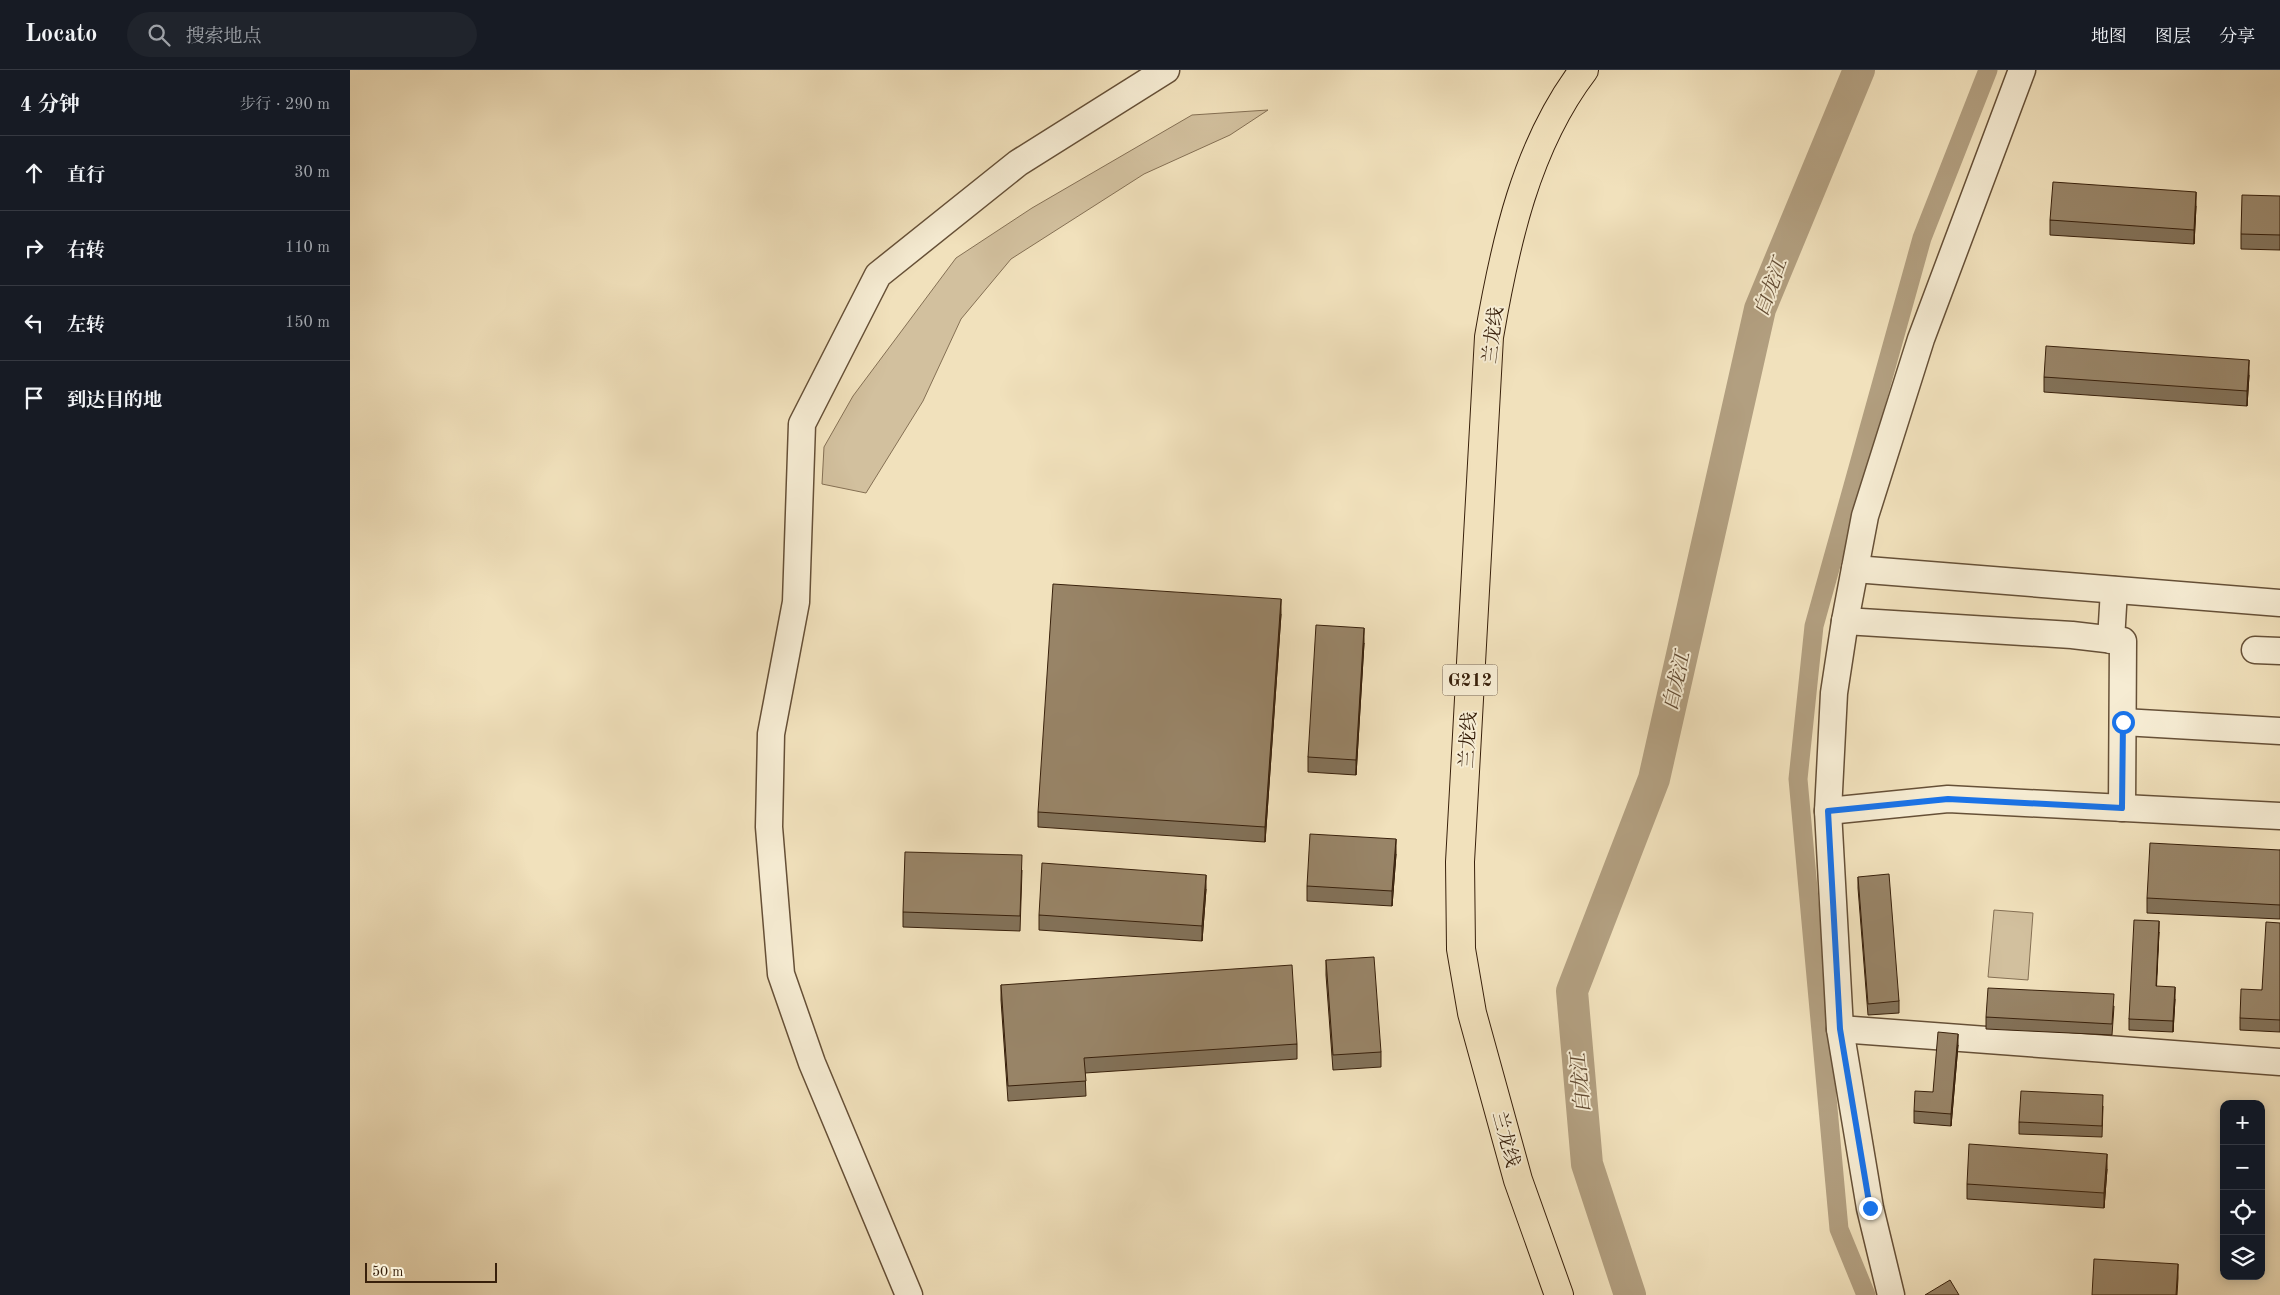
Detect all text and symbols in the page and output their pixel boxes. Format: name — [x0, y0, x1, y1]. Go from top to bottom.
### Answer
search box — [127, 12, 477, 57]
icon: search — [145, 21, 173, 49]
text: Locato — [25, 23, 97, 47]
text: 搜索地点 — [185, 28, 261, 47]
text: 地图 — [2091, 28, 2127, 46]
text: 图层 — [2155, 28, 2191, 46]
text: 分享 — [2219, 28, 2255, 46]
text: 4 分钟 — [20, 95, 80, 116]
text: 步行 · 290 m — [240, 97, 330, 113]
icon: ahead — [20, 159, 48, 187]
text: 30 m — [294, 165, 330, 181]
text: 直行 — [67, 167, 105, 186]
icon: right — [20, 234, 48, 262]
text: 110 m — [285, 240, 330, 256]
text: 右转 — [67, 242, 105, 261]
water label: 白龙江 — [1750, 253, 1793, 319]
street label: 兰龙线 — [1480, 306, 1507, 365]
icon: left — [20, 309, 48, 337]
text: 150 m — [285, 315, 330, 331]
text: 左转 — [67, 317, 105, 336]
icon: arrive — [20, 384, 48, 412]
text: 到达目的地 — [67, 392, 162, 411]
water label: 白龙江 — [1660, 647, 1695, 713]
road number: G212 — [1442, 664, 1498, 696]
street label: 兰龙线 — [1457, 711, 1480, 769]
route start — [2112, 711, 2135, 734]
water label: 白龙江 — [1567, 1049, 1595, 1114]
map controls — [2220, 1100, 2265, 1280]
button: + — [2220, 1100, 2265, 1145]
street label: 兰龙线 — [1488, 1109, 1523, 1170]
button: − — [2220, 1145, 2265, 1190]
button: locate — [2220, 1190, 2265, 1235]
route end — [1859, 1197, 1882, 1220]
button: layers — [2220, 1235, 2265, 1280]
scale bar — [365, 1260, 498, 1283]
text: 50 m — [372, 1265, 403, 1279]

